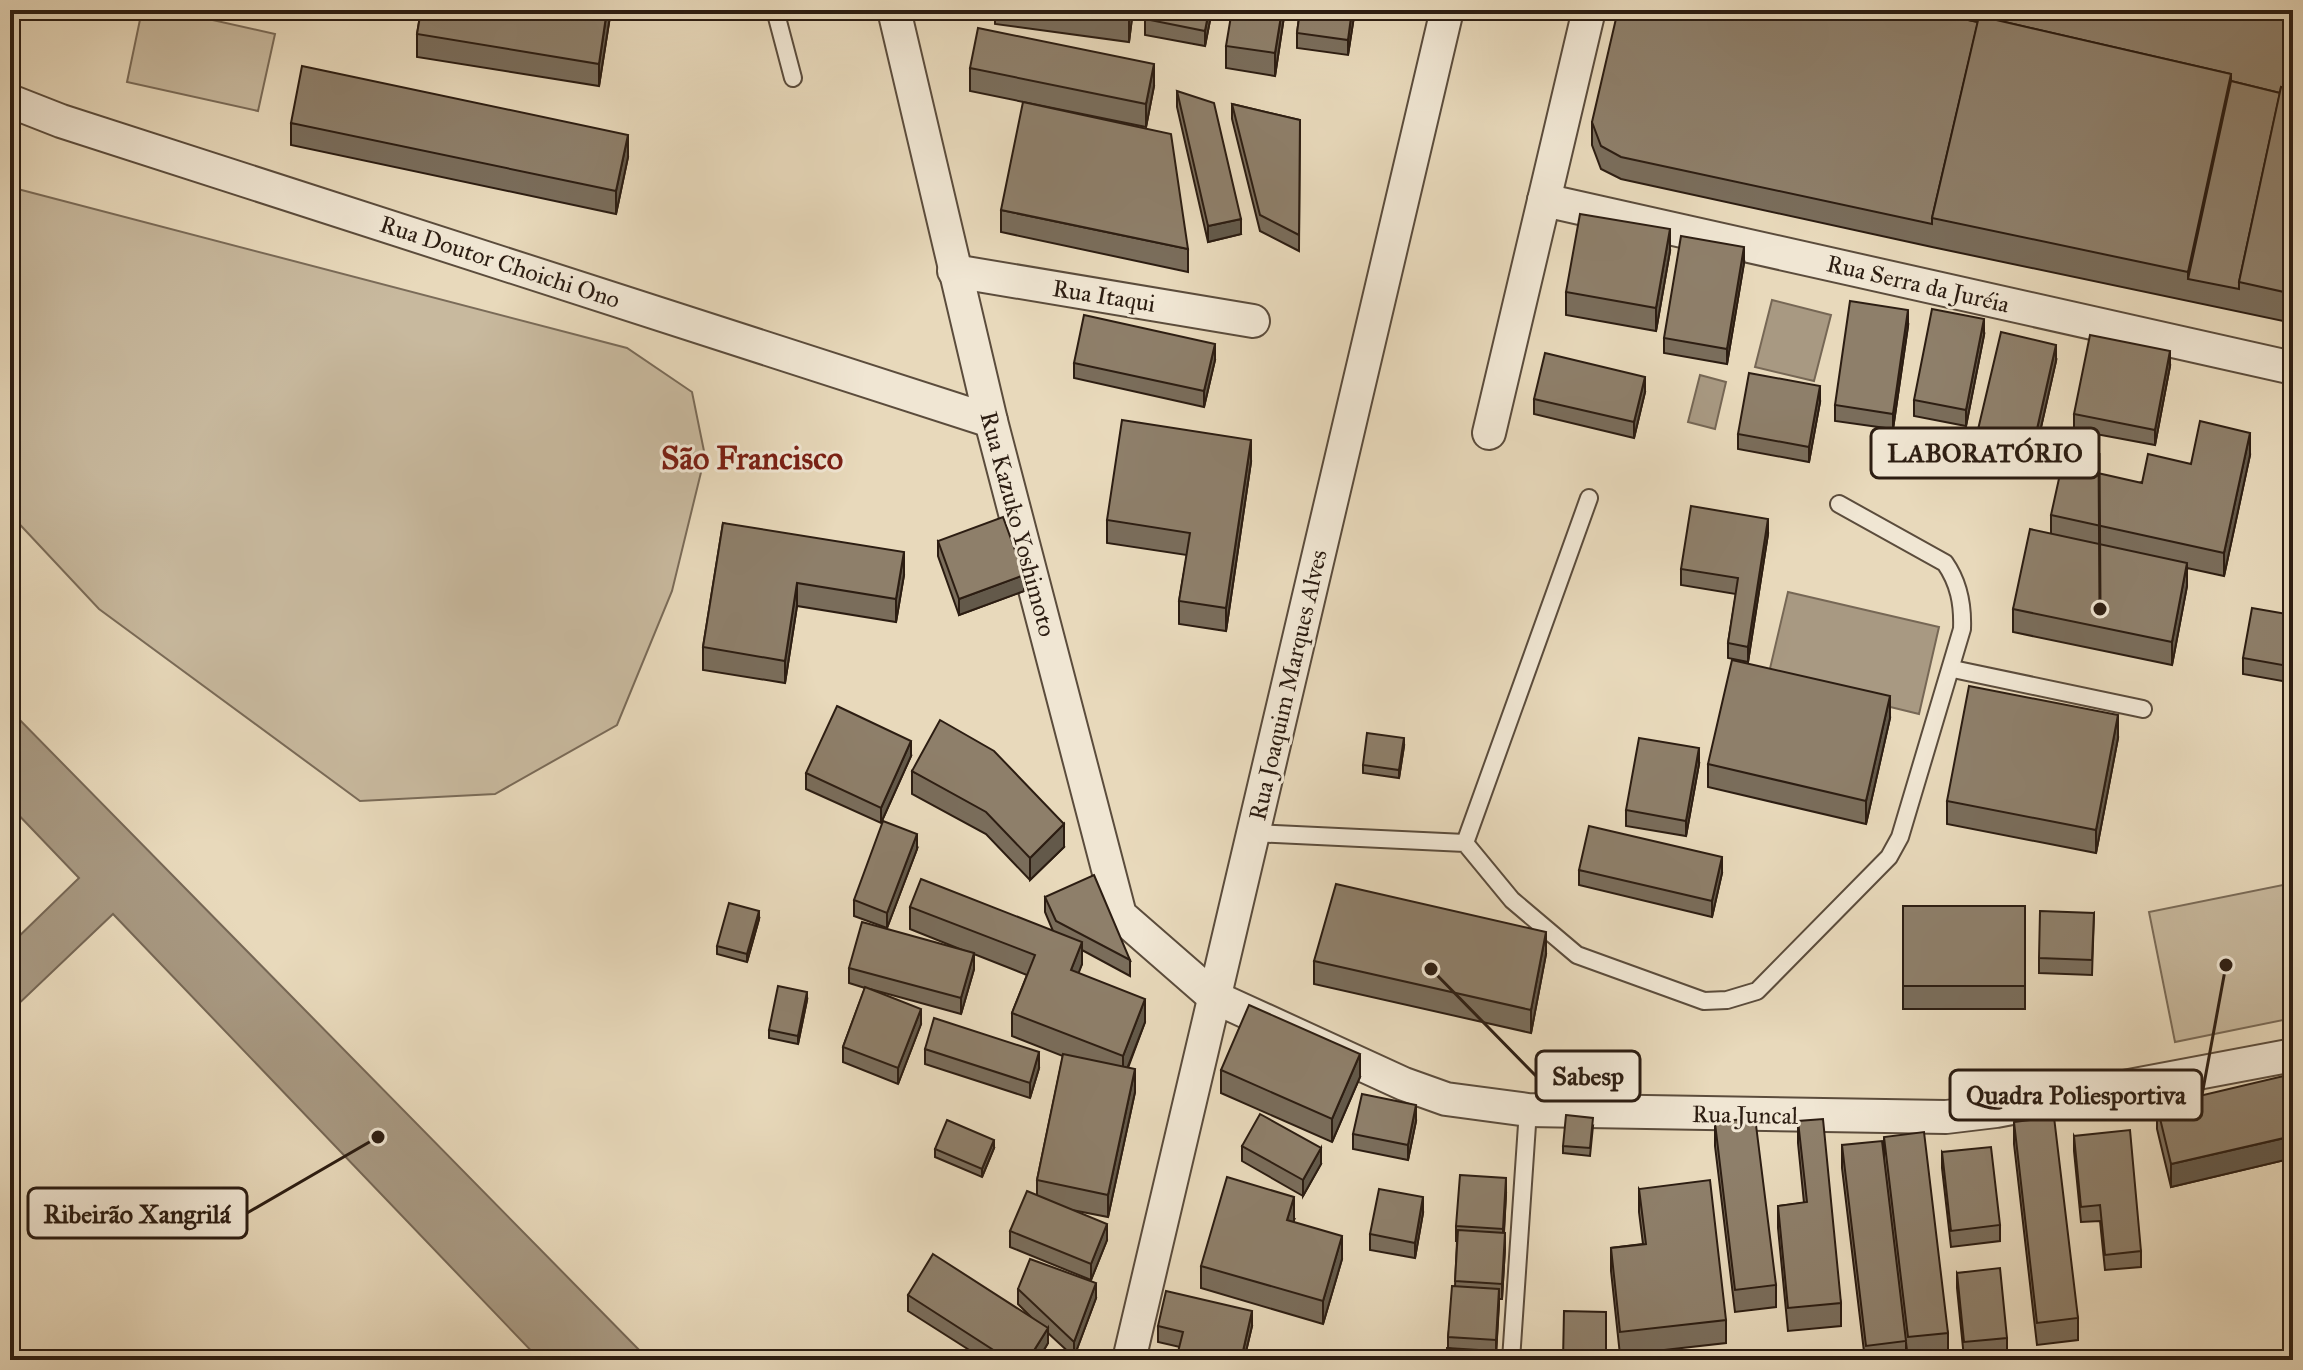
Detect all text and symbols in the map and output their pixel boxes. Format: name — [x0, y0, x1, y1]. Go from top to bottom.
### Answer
street label: Rua Doutor Choichi Ono — [376, 209, 624, 315]
street label: Rua Serra da Juréia — [1824, 248, 2013, 320]
street label: Rua Itaqui — [1050, 273, 1158, 319]
street label: Rua Kazuko Yoshimoto — [974, 408, 1062, 640]
callout: LABORATÓRIO — [1871, 428, 2099, 478]
text: LABORATÓRIO — [1887, 437, 2083, 469]
district label: São Francisco — [661, 439, 843, 478]
street label: Rua Joaquim Marques Alves — [1242, 547, 1334, 823]
callout: Sabesp — [1536, 1051, 1640, 1101]
text: Sabesp — [1552, 1060, 1624, 1092]
callout: Quadra Poliesportiva — [1950, 1070, 2202, 1120]
text: Quadra Poliesportiva — [1966, 1079, 2187, 1111]
street label: Rua Juncal — [1692, 1099, 1799, 1131]
callout: Ribeirão Xangrilá — [28, 1188, 247, 1238]
text: Ribeirão Xangrilá — [43, 1198, 232, 1231]

